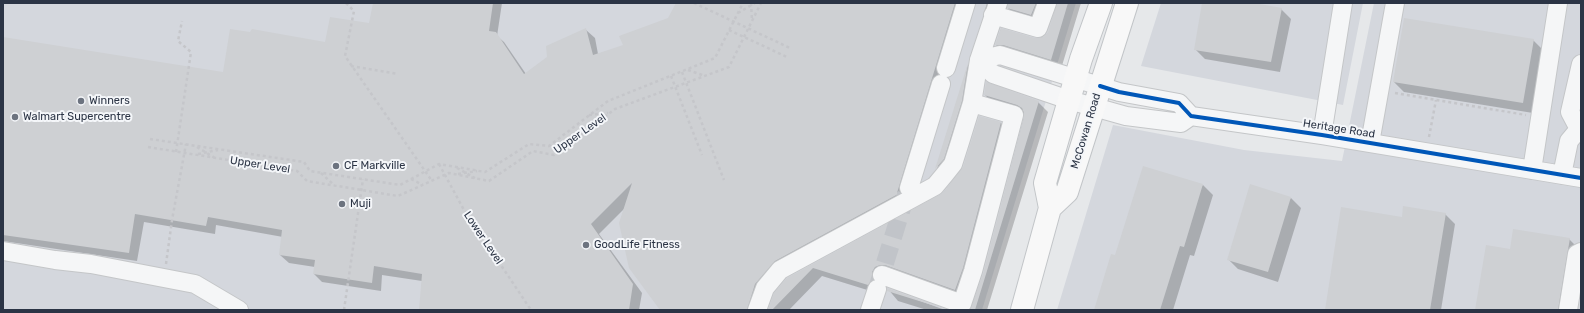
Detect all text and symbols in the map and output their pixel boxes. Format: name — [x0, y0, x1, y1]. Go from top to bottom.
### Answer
street label: McCowan Road — [1068, 92, 1104, 170]
place label: Winners — [89, 94, 130, 108]
marker: Winners — [76, 96, 86, 106]
place label: Walmart Supercentre — [23, 110, 131, 124]
street label: Upper Level — [551, 111, 609, 157]
marker: Walmart Supercentre — [10, 112, 20, 122]
street label: Heritage Road — [1302, 117, 1376, 141]
street label: Upper Level — [229, 154, 291, 176]
place label: CF Markville — [344, 159, 405, 173]
marker: CF Markville — [331, 161, 341, 171]
place label: Muji — [350, 197, 371, 211]
marker: Muji — [337, 199, 347, 209]
street label: Lower Level — [461, 209, 505, 267]
place label: GoodLife Fitness — [594, 238, 680, 252]
marker: GoodLife Fitness — [581, 240, 591, 250]

